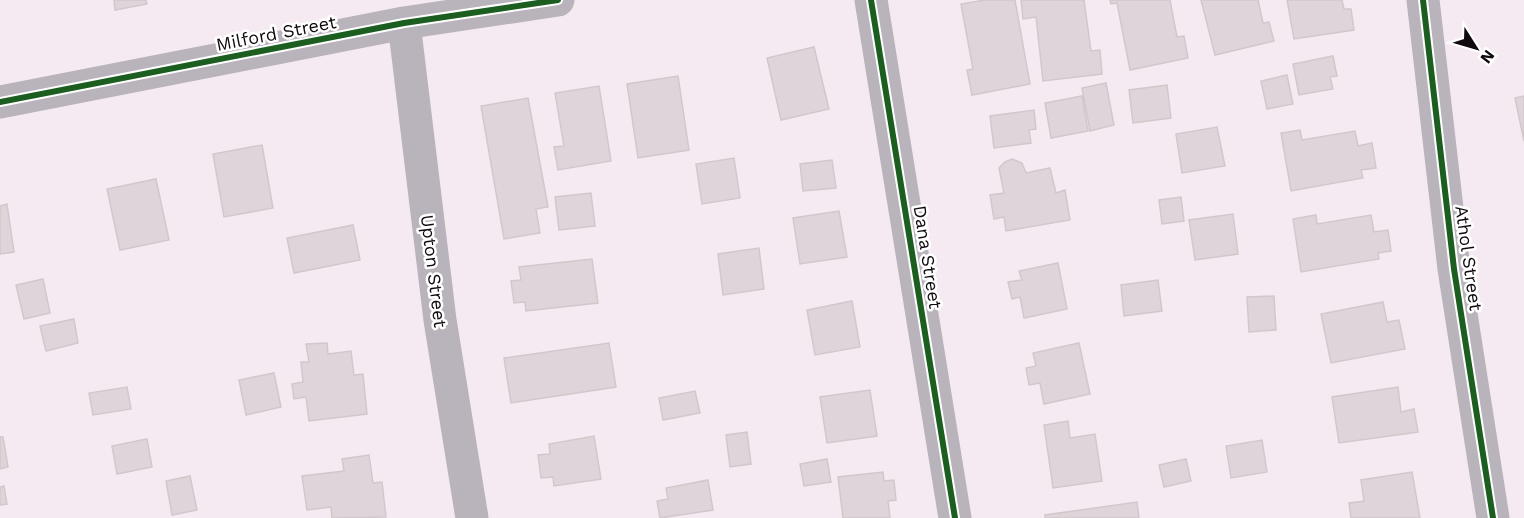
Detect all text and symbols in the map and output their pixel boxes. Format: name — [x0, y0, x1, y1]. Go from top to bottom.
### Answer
street label: Milford Street — [214, 11, 338, 55]
north arrow — [1446, 18, 1506, 78]
text: N — [1476, 46, 1499, 67]
street label: Dana Street — [909, 204, 947, 311]
street label: Athol Street — [1451, 204, 1487, 312]
street label: Upton Street — [417, 213, 451, 329]

